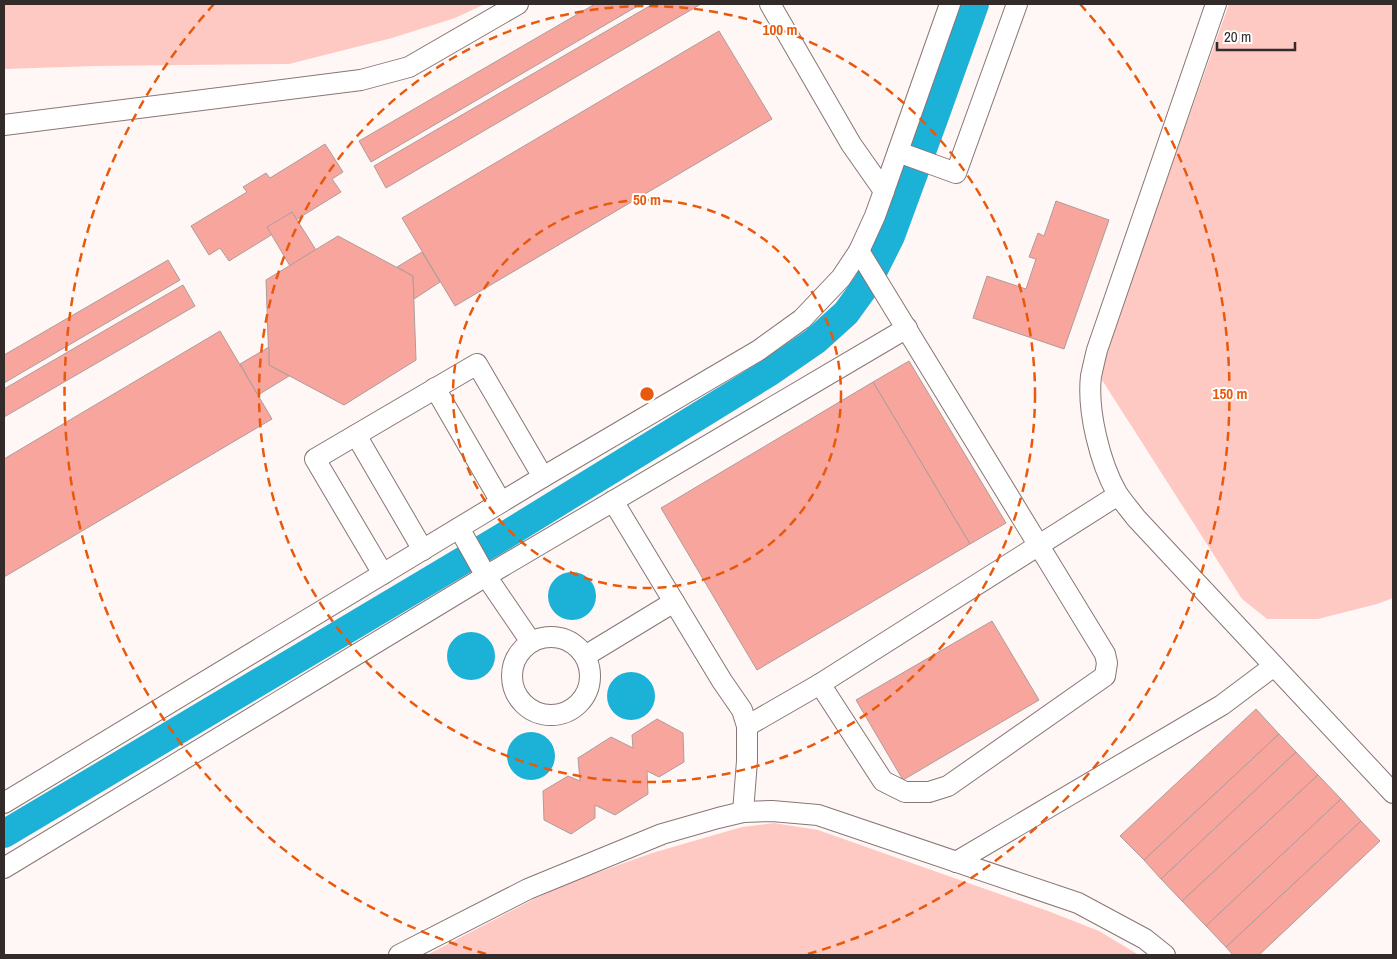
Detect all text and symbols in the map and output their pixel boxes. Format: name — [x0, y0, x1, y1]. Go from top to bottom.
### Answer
text: 100 m — [763, 19, 797, 40]
scale bar — [1217, 20, 1294, 52]
text: 20 m — [1224, 26, 1251, 47]
text: 50 m — [633, 189, 661, 210]
text: 150 m — [1213, 383, 1247, 404]
centre of rings — [638, 385, 656, 403]

